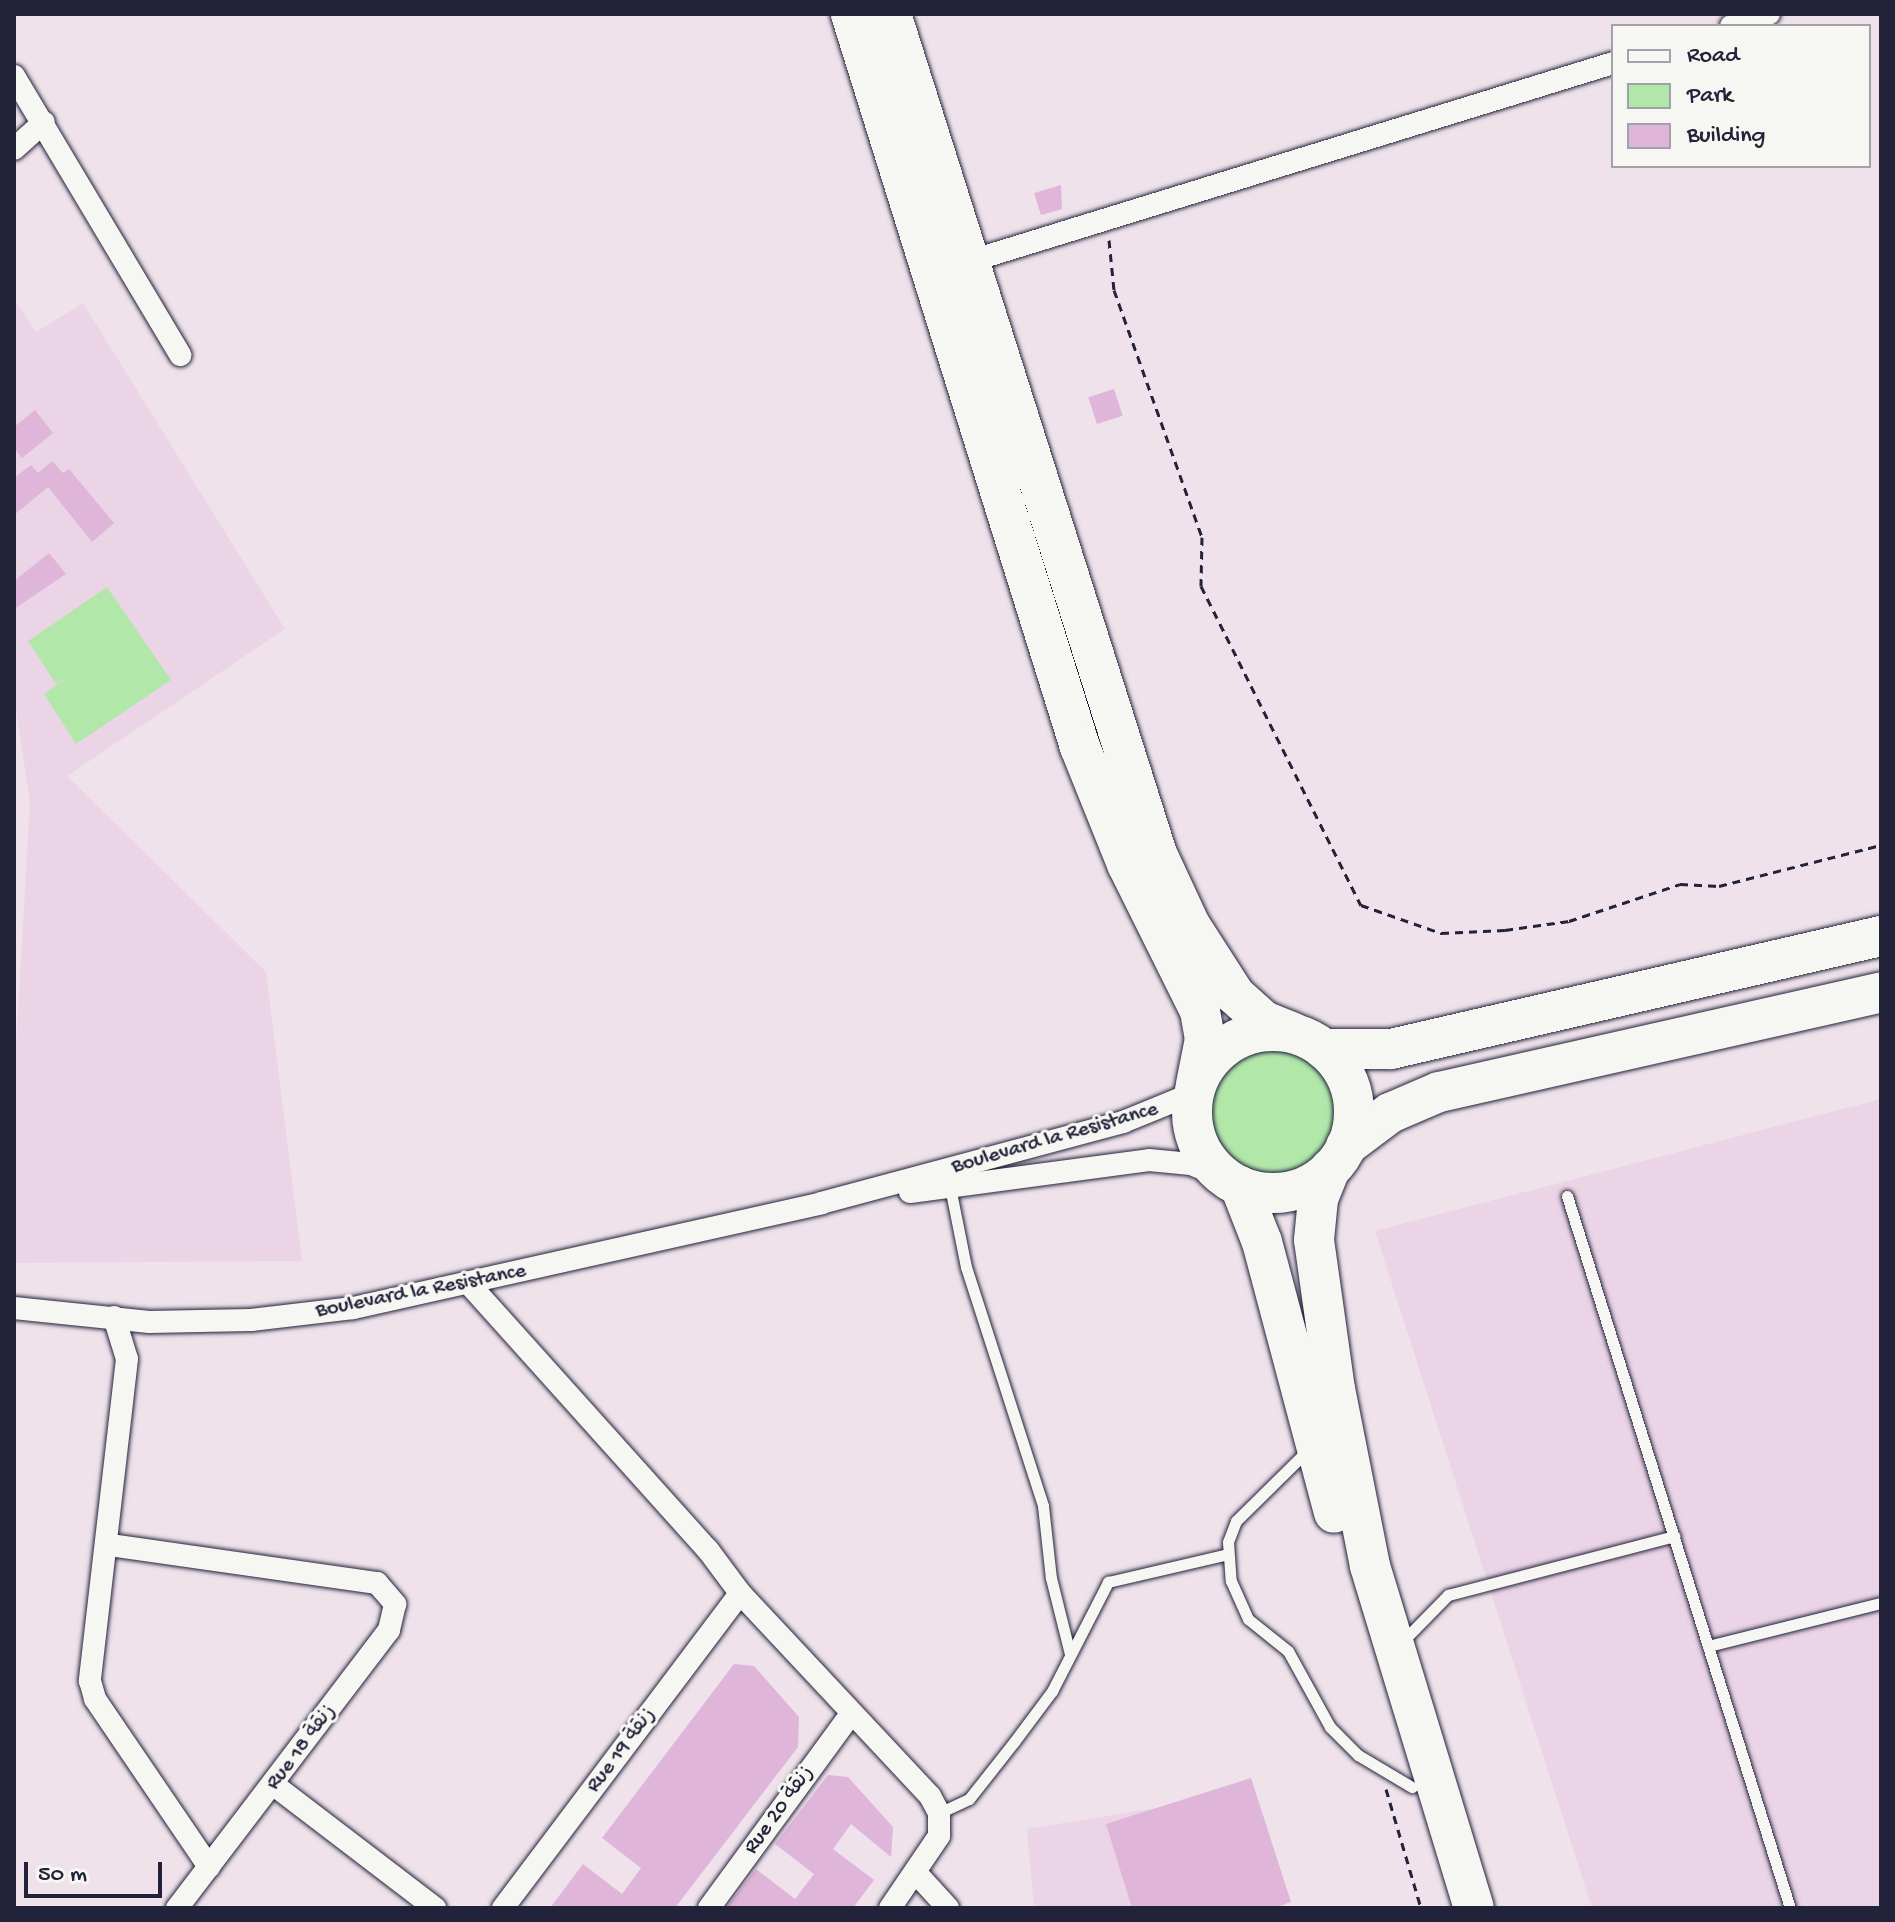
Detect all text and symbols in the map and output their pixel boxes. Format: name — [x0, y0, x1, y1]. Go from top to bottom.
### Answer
legend — [1611, 24, 1871, 168]
text: Road — [1687, 42, 1739, 71]
text: Park — [1687, 82, 1733, 111]
text: Building — [1687, 122, 1765, 151]
street label: Boulevard la Resistance — [949, 1097, 1161, 1181]
street label: Boulevard la Resistance — [314, 1259, 528, 1325]
street label: Rue 18 زنقة — [261, 1700, 343, 1796]
street label: Rue 19 زنقة — [581, 1703, 663, 1799]
street label: Rue 20 زنقة — [739, 1762, 821, 1860]
scale bar — [28, 1846, 166, 1896]
text: 50 m — [38, 1861, 87, 1890]

